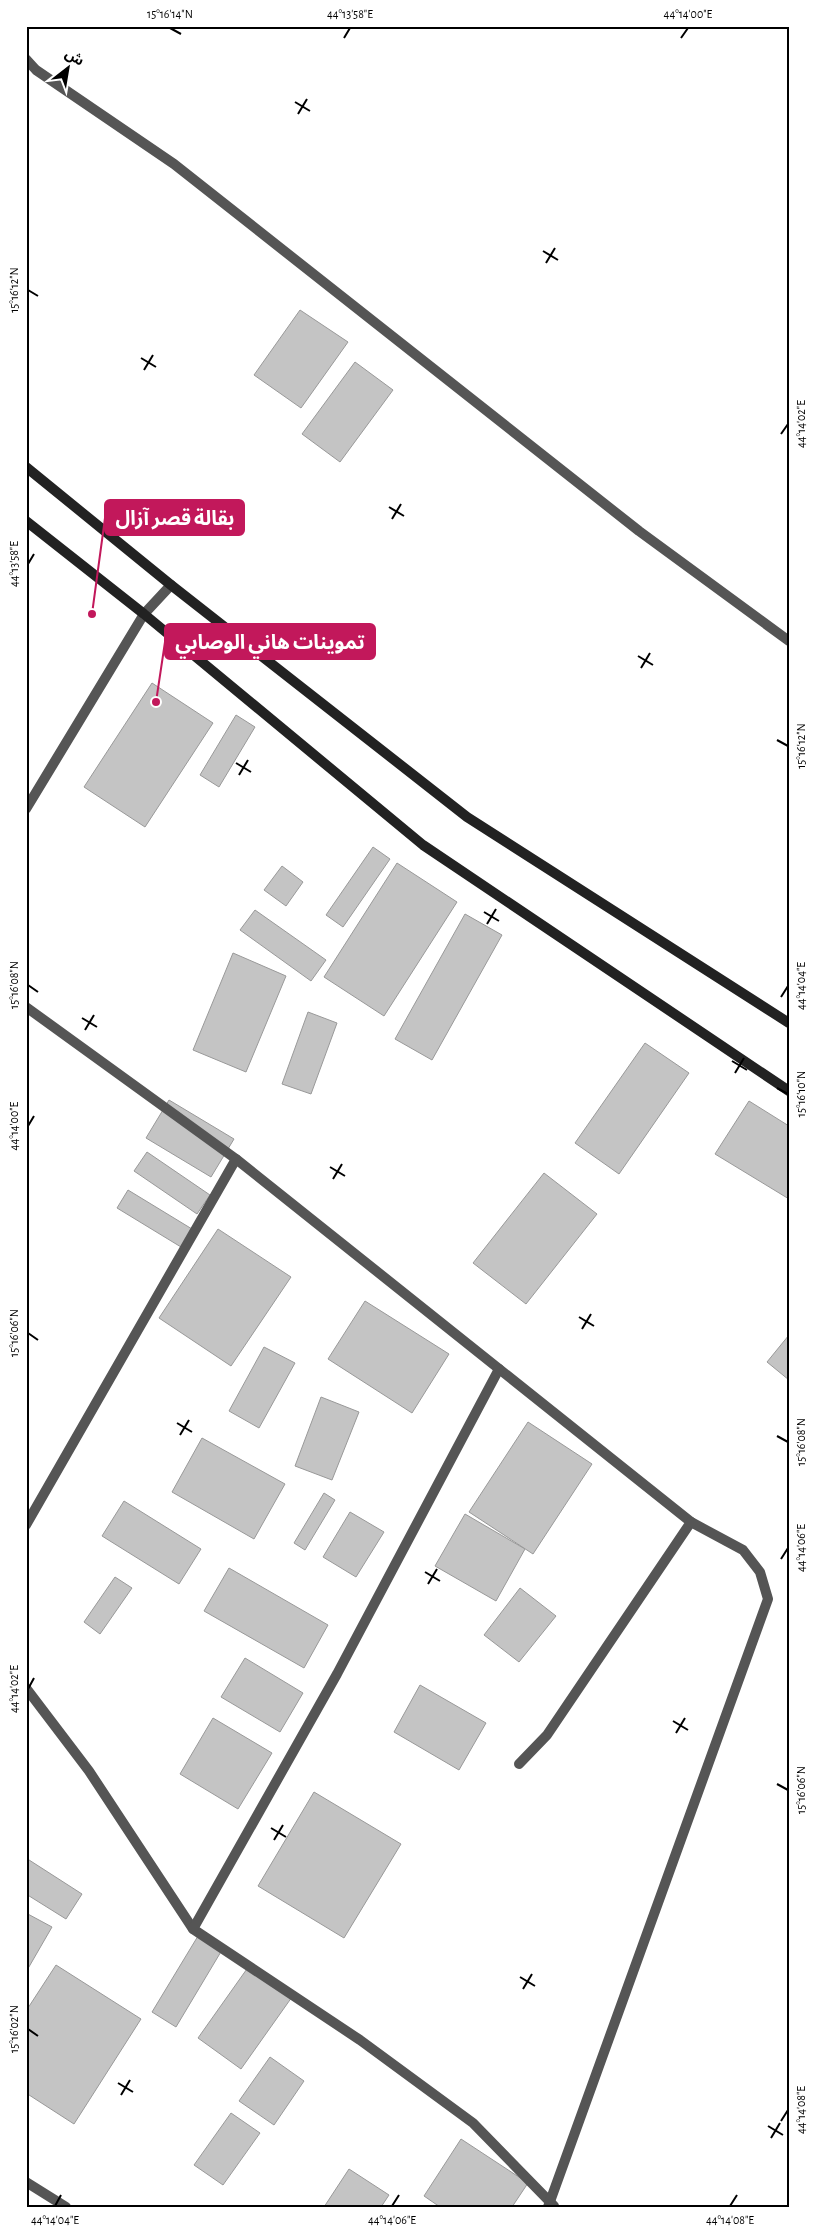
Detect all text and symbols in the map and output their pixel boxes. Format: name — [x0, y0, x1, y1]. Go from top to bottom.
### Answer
text: 15°16'14"N — [147, 8, 193, 20]
text: 44°13'58"E — [327, 8, 373, 20]
text: 44°14'00"E — [664, 8, 713, 20]
north arrow — [42, 42, 92, 92]
text: ش — [62, 47, 86, 69]
text: 15°16'12"N — [8, 267, 20, 313]
text: 44°14'02"E — [795, 400, 807, 448]
callout: بقالة قصر آزال — [105, 500, 244, 535]
text: بقالة قصر آزال — [116, 507, 234, 530]
text: 44°13'58"E — [8, 541, 20, 587]
callout: تموينات هاني الوصابي — [165, 624, 375, 659]
text: تموينات هاني الوصابي — [175, 633, 365, 659]
text: 15°16'12"N — [795, 723, 807, 769]
text: 15°16'08"N — [8, 961, 20, 1009]
text: 44°14'04"E — [795, 962, 807, 1010]
text: 15°16'10"N — [795, 1071, 807, 1117]
text: 44°14'00"E — [8, 1101, 20, 1150]
text: 15°16'06"N — [8, 1309, 20, 1357]
text: 15°16'08"N — [795, 1418, 807, 1466]
text: 44°14'06"E — [795, 1524, 807, 1572]
text: 44°14'02"E — [8, 1665, 20, 1713]
text: 15°16'06"N — [795, 1766, 807, 1814]
text: 15°16'02"N — [8, 2005, 20, 2053]
text: 44°14'08"E — [795, 2086, 807, 2134]
text: 44°14'04"E — [31, 2214, 79, 2226]
text: 44°14'06"E — [368, 2214, 416, 2226]
text: 44°14'08"E — [706, 2214, 754, 2226]

